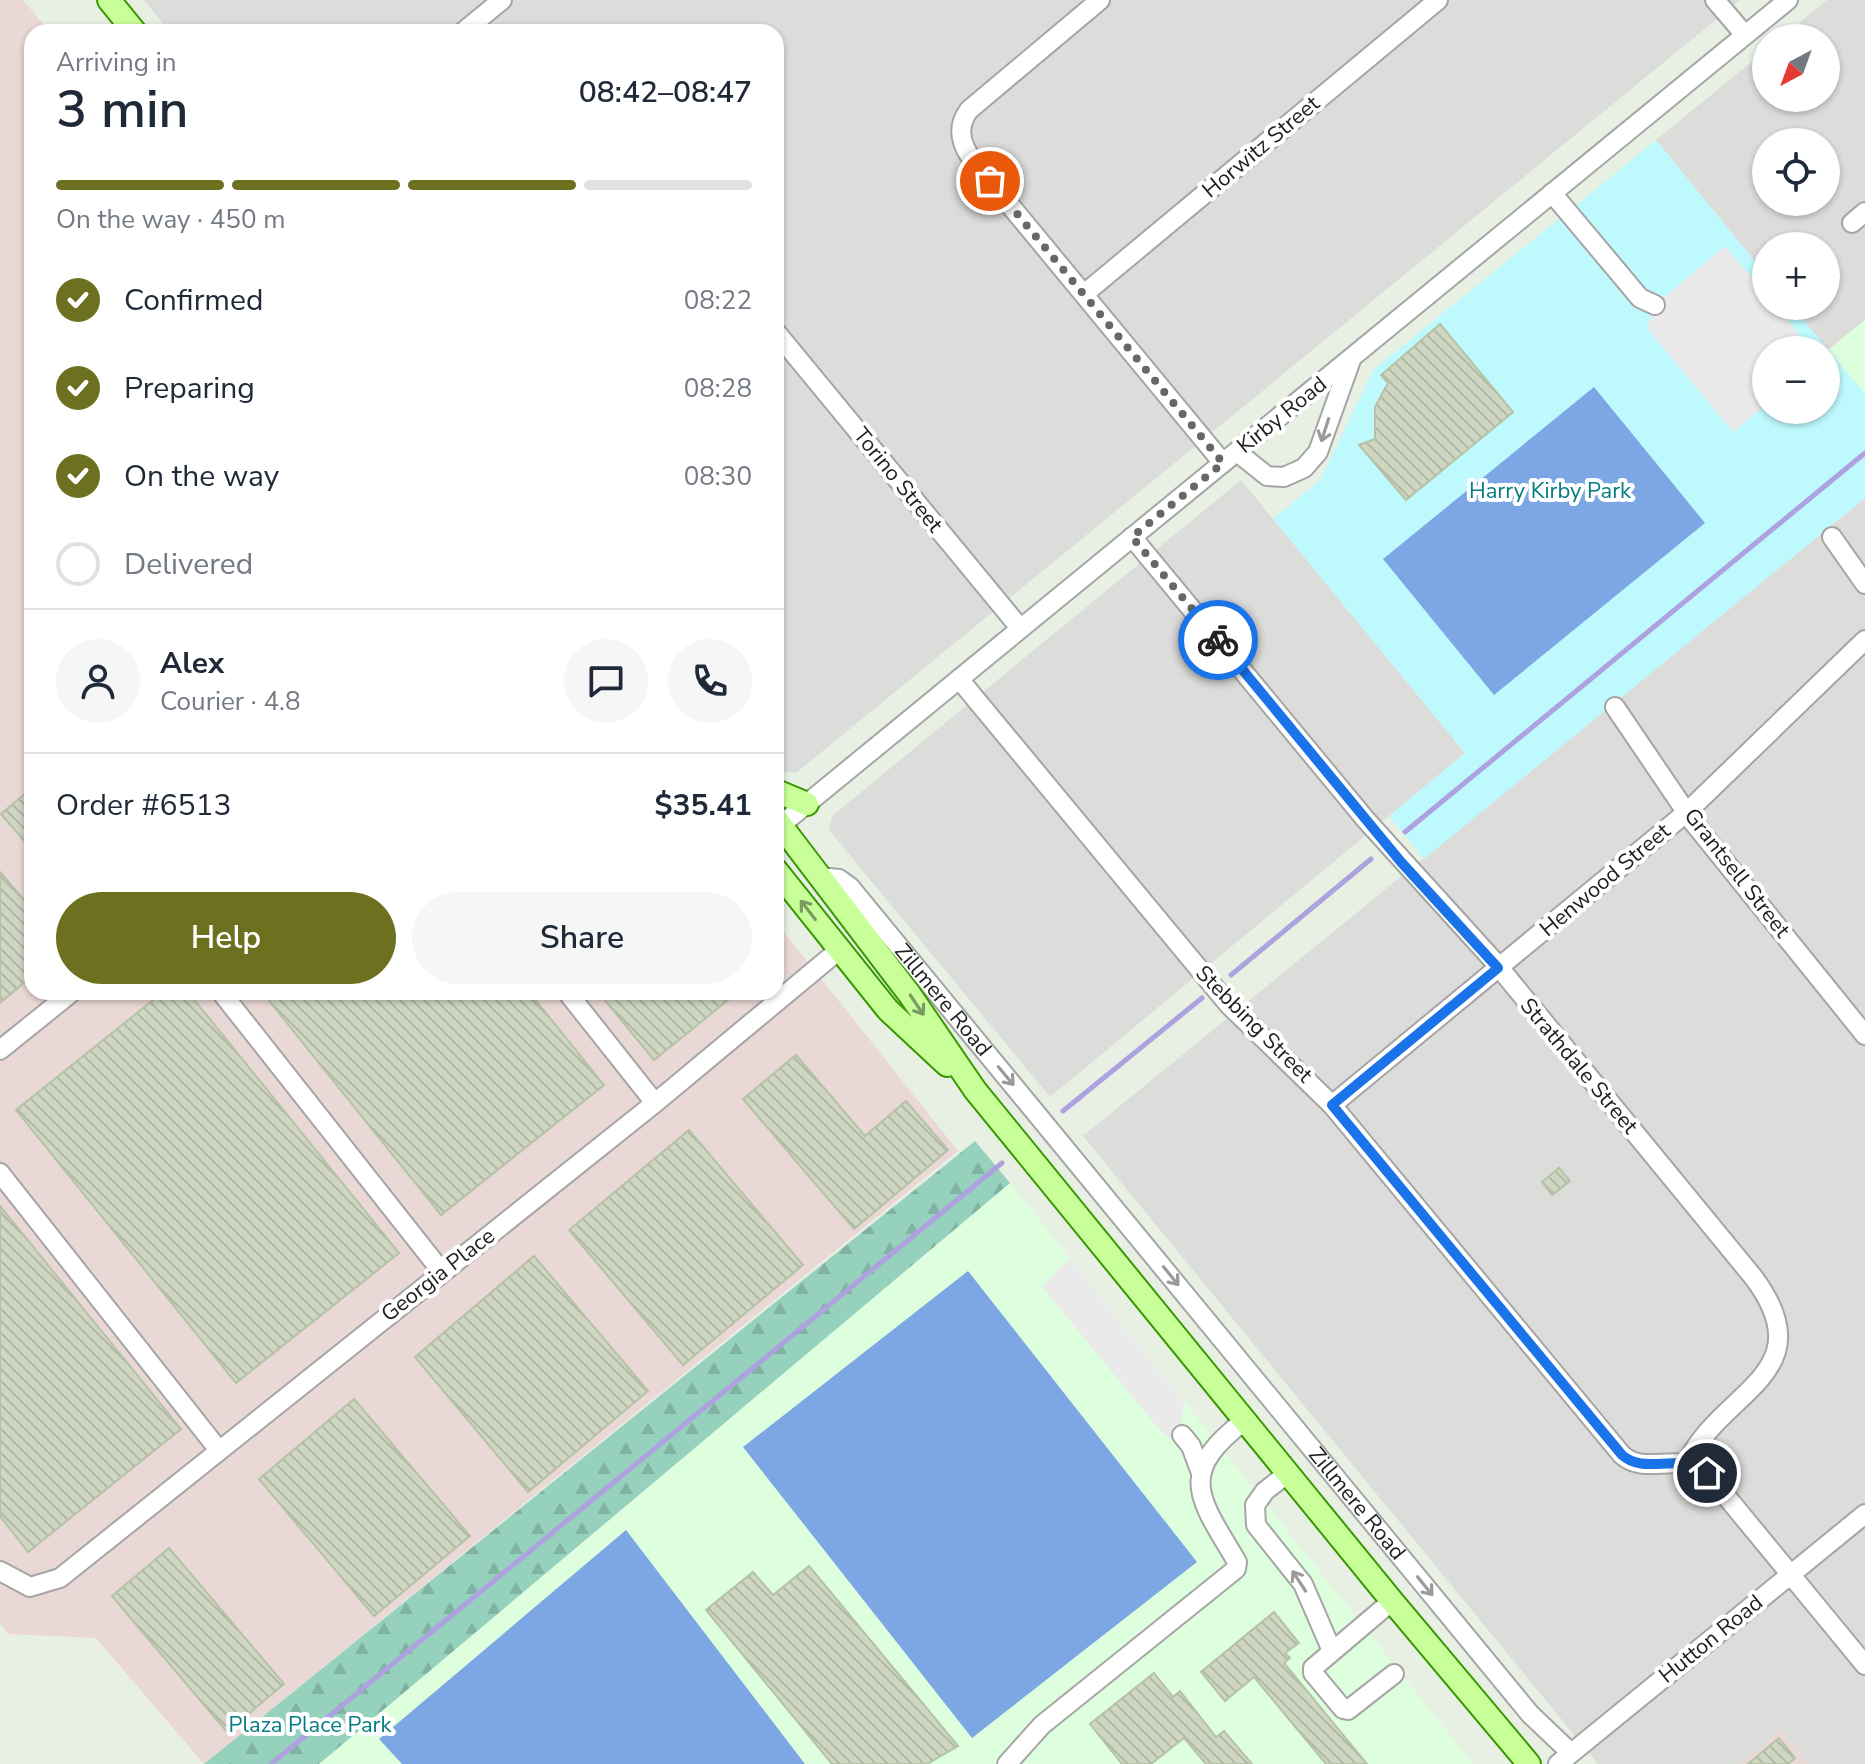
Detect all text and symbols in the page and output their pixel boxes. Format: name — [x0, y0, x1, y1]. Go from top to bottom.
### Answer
north arrow — [1752, 24, 1840, 112]
map controls — [1752, 24, 1840, 424]
text: Arriving in — [56, 45, 177, 80]
text: 08:42–08:47 — [579, 72, 752, 113]
text: 3 min — [56, 74, 189, 145]
street label: Horwitz Street — [1196, 89, 1326, 205]
button: locate — [1752, 128, 1840, 216]
pin — [956, 147, 1024, 215]
icon: bag — [968, 159, 1012, 203]
text: On the way · 450 m — [56, 202, 285, 237]
button: + — [1752, 232, 1840, 320]
icon: check — [56, 278, 100, 322]
text: Confirmed — [124, 280, 264, 321]
text: 08:22 — [684, 283, 752, 318]
button: − — [1752, 336, 1840, 424]
icon: check — [56, 366, 100, 410]
text: Preparing — [124, 368, 255, 409]
street label: Kirby Road — [1231, 370, 1333, 460]
text: 08:28 — [684, 371, 752, 406]
one-way arrow — [1316, 417, 1331, 442]
street label: Torino Street — [846, 421, 950, 539]
icon: check — [56, 454, 100, 498]
text: On the way — [124, 456, 279, 497]
text: 08:30 — [684, 459, 752, 494]
park label: Harry Kirby Park — [1469, 476, 1632, 506]
text: Delivered — [124, 544, 253, 585]
courier — [1178, 600, 1258, 680]
icon: bike — [1196, 618, 1240, 662]
button: person — [56, 639, 140, 723]
button: chat — [564, 639, 648, 723]
button: phone — [668, 639, 752, 723]
text: Alex — [160, 643, 224, 684]
text: Courier · 4.8 — [160, 684, 301, 719]
text: Order #6513 — [56, 785, 231, 826]
text: $35.41 — [655, 785, 752, 826]
street label: Grantsell Street — [1677, 802, 1797, 944]
street label: Henwood Street — [1533, 816, 1677, 944]
button: Help — [56, 892, 396, 984]
button: Share — [412, 892, 752, 984]
one-way arrow — [799, 900, 816, 921]
street label: Zillmere Road — [888, 937, 998, 1063]
street label: Stebbing Street — [1189, 959, 1319, 1089]
street label: Strathdale Street — [1513, 992, 1645, 1141]
one-way arrow — [909, 993, 925, 1015]
one-way arrow — [997, 1065, 1015, 1086]
street label: Georgia Place — [375, 1221, 501, 1329]
one-way arrow — [1162, 1266, 1180, 1287]
pin — [1673, 1439, 1741, 1507]
street label: Zillmere Road — [1302, 1441, 1412, 1566]
icon: home — [1685, 1451, 1729, 1495]
one-way arrow — [1291, 1571, 1307, 1593]
one-way arrow — [1416, 1575, 1434, 1596]
street label: Hutton Road — [1653, 1588, 1769, 1690]
park label: Plaza Place Park — [229, 1710, 392, 1740]

